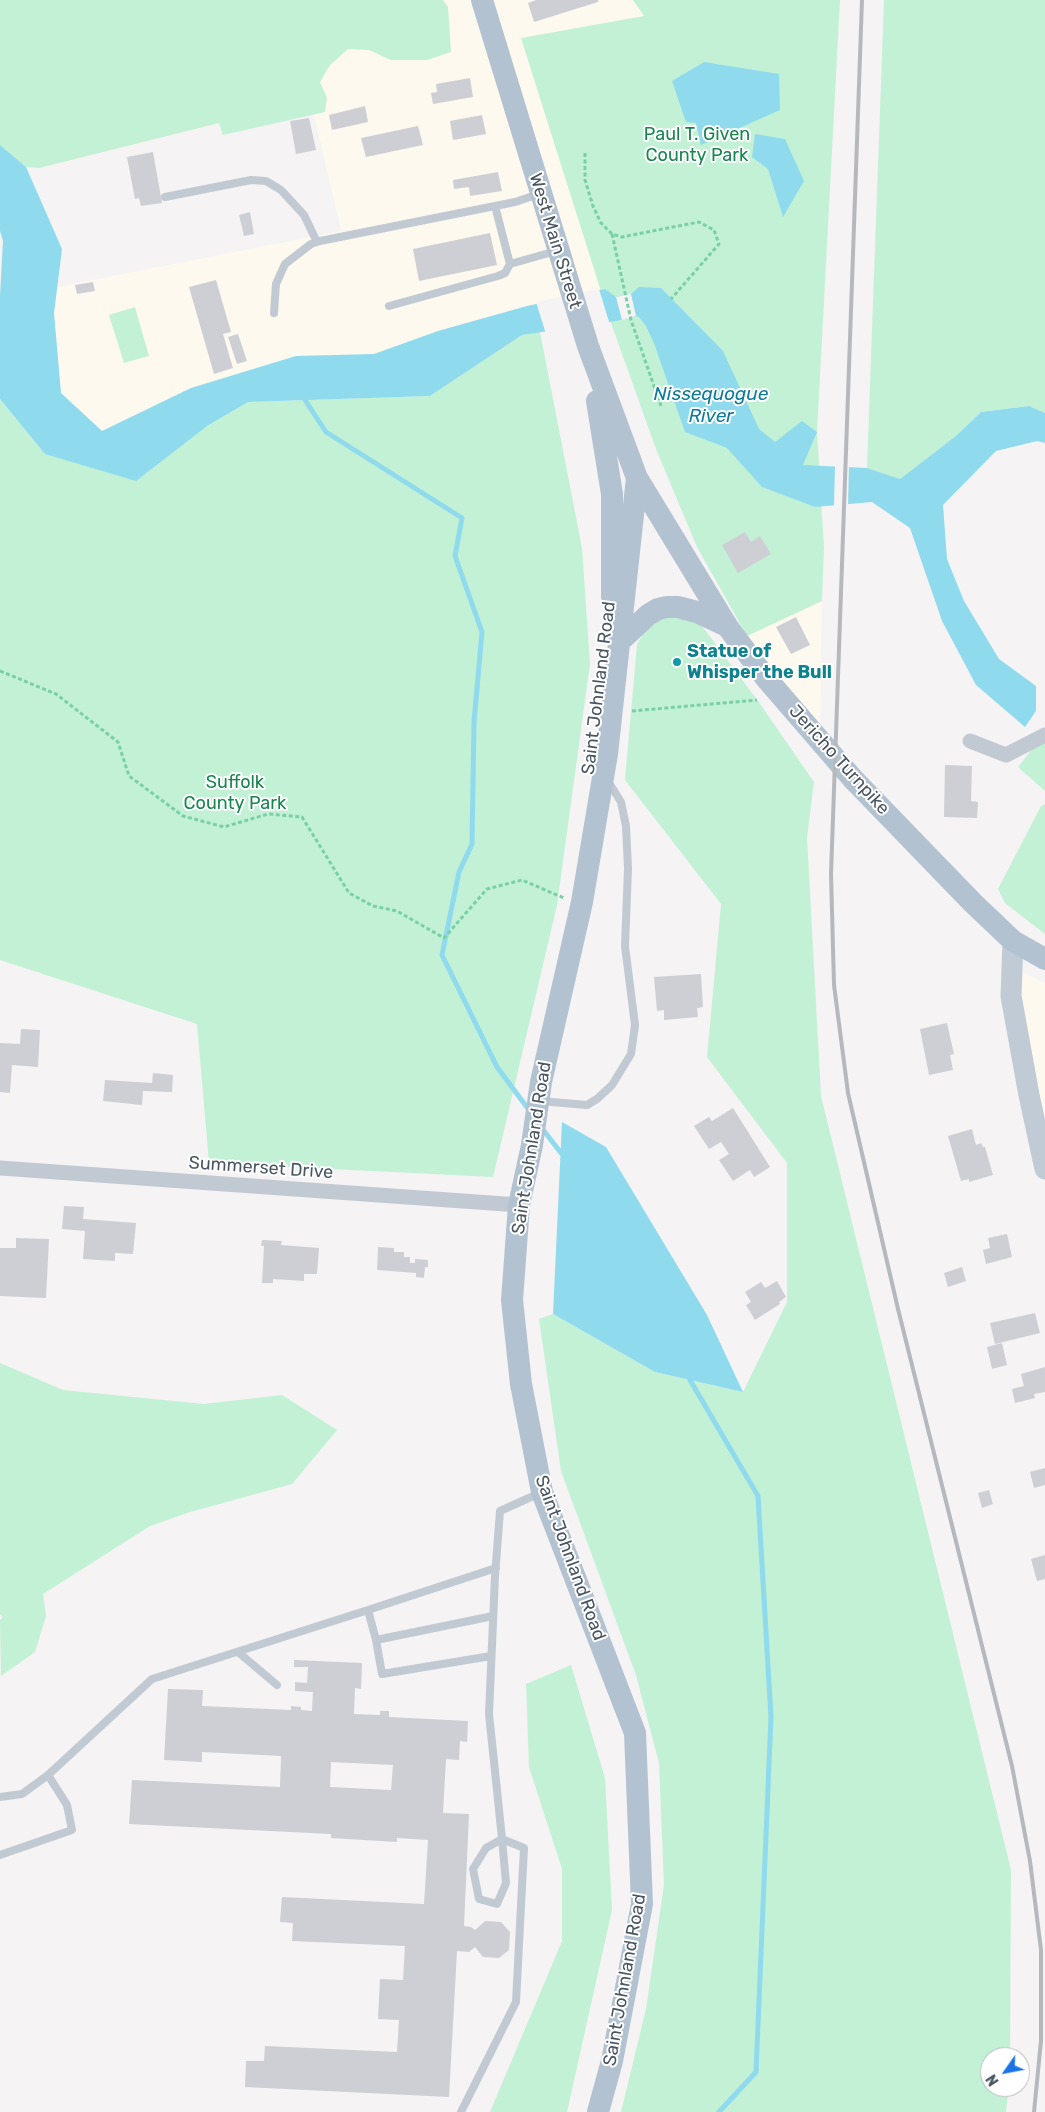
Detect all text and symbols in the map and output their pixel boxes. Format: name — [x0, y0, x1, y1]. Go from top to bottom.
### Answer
park label: Paul T. Given County Park — [644, 124, 750, 166]
street label: West Main Street — [524, 171, 586, 311]
water label: Nissequogue River — [654, 384, 768, 428]
street label: Saint Johnland Road — [578, 600, 620, 776]
place label: Statue of Whisper the Bull — [687, 641, 832, 684]
marker: Statue of Whisper the Bull — [671, 656, 683, 668]
street label: Jericho Turnpike — [784, 701, 894, 819]
park label: Suffolk County Park — [184, 772, 286, 814]
street label: Saint Johnland Road — [508, 1060, 556, 1236]
street label: Summerset Drive — [188, 1152, 334, 1184]
street label: Saint Johnland Road — [530, 1472, 610, 1644]
street label: Saint Johnland Road — [599, 1892, 651, 2068]
north arrow — [980, 2047, 1030, 2097]
text: N — [983, 2071, 1003, 2089]

